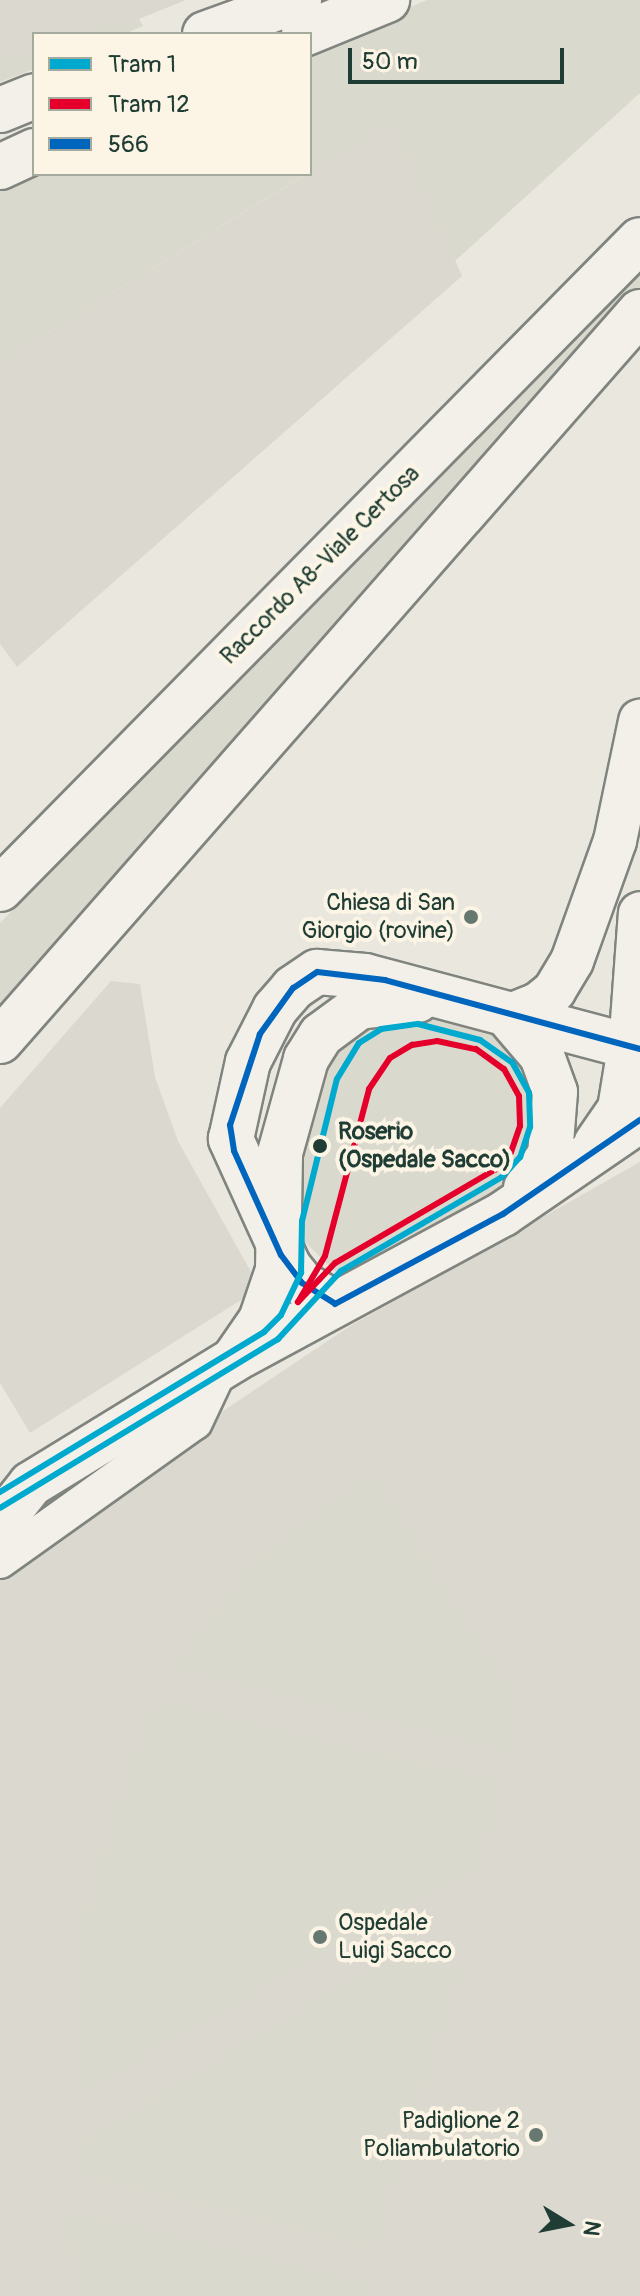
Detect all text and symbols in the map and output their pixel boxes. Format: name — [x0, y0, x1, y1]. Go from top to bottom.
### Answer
legend — [32, 32, 312, 176]
scale bar — [352, 32, 568, 82]
text: 50 m — [362, 47, 418, 76]
text: Tram 1 — [108, 50, 176, 79]
text: Tram 12 — [108, 90, 190, 119]
text: 566 — [108, 130, 149, 159]
street label: Raccordo A8-Viale Certosa — [214, 459, 426, 671]
place label: Chiesa di San Giorgio (rovine) — [302, 889, 455, 945]
marker: Chiesa di San Giorgio (rovine) — [462, 908, 480, 926]
place label: Roserio (Ospedale Sacco) — [338, 1118, 511, 1174]
marker: Roserio (Ospedale Sacco) — [309, 1135, 331, 1157]
place label: Ospedale Luigi Sacco — [338, 1909, 452, 1965]
marker: Ospedale Luigi Sacco — [309, 1926, 331, 1948]
place label: Padiglione 2 Poliambulatorio — [363, 2107, 520, 2163]
marker: Padiglione 2 Poliambulatorio — [527, 2126, 545, 2144]
north arrow — [528, 2184, 608, 2264]
text: N — [577, 2218, 607, 2238]

